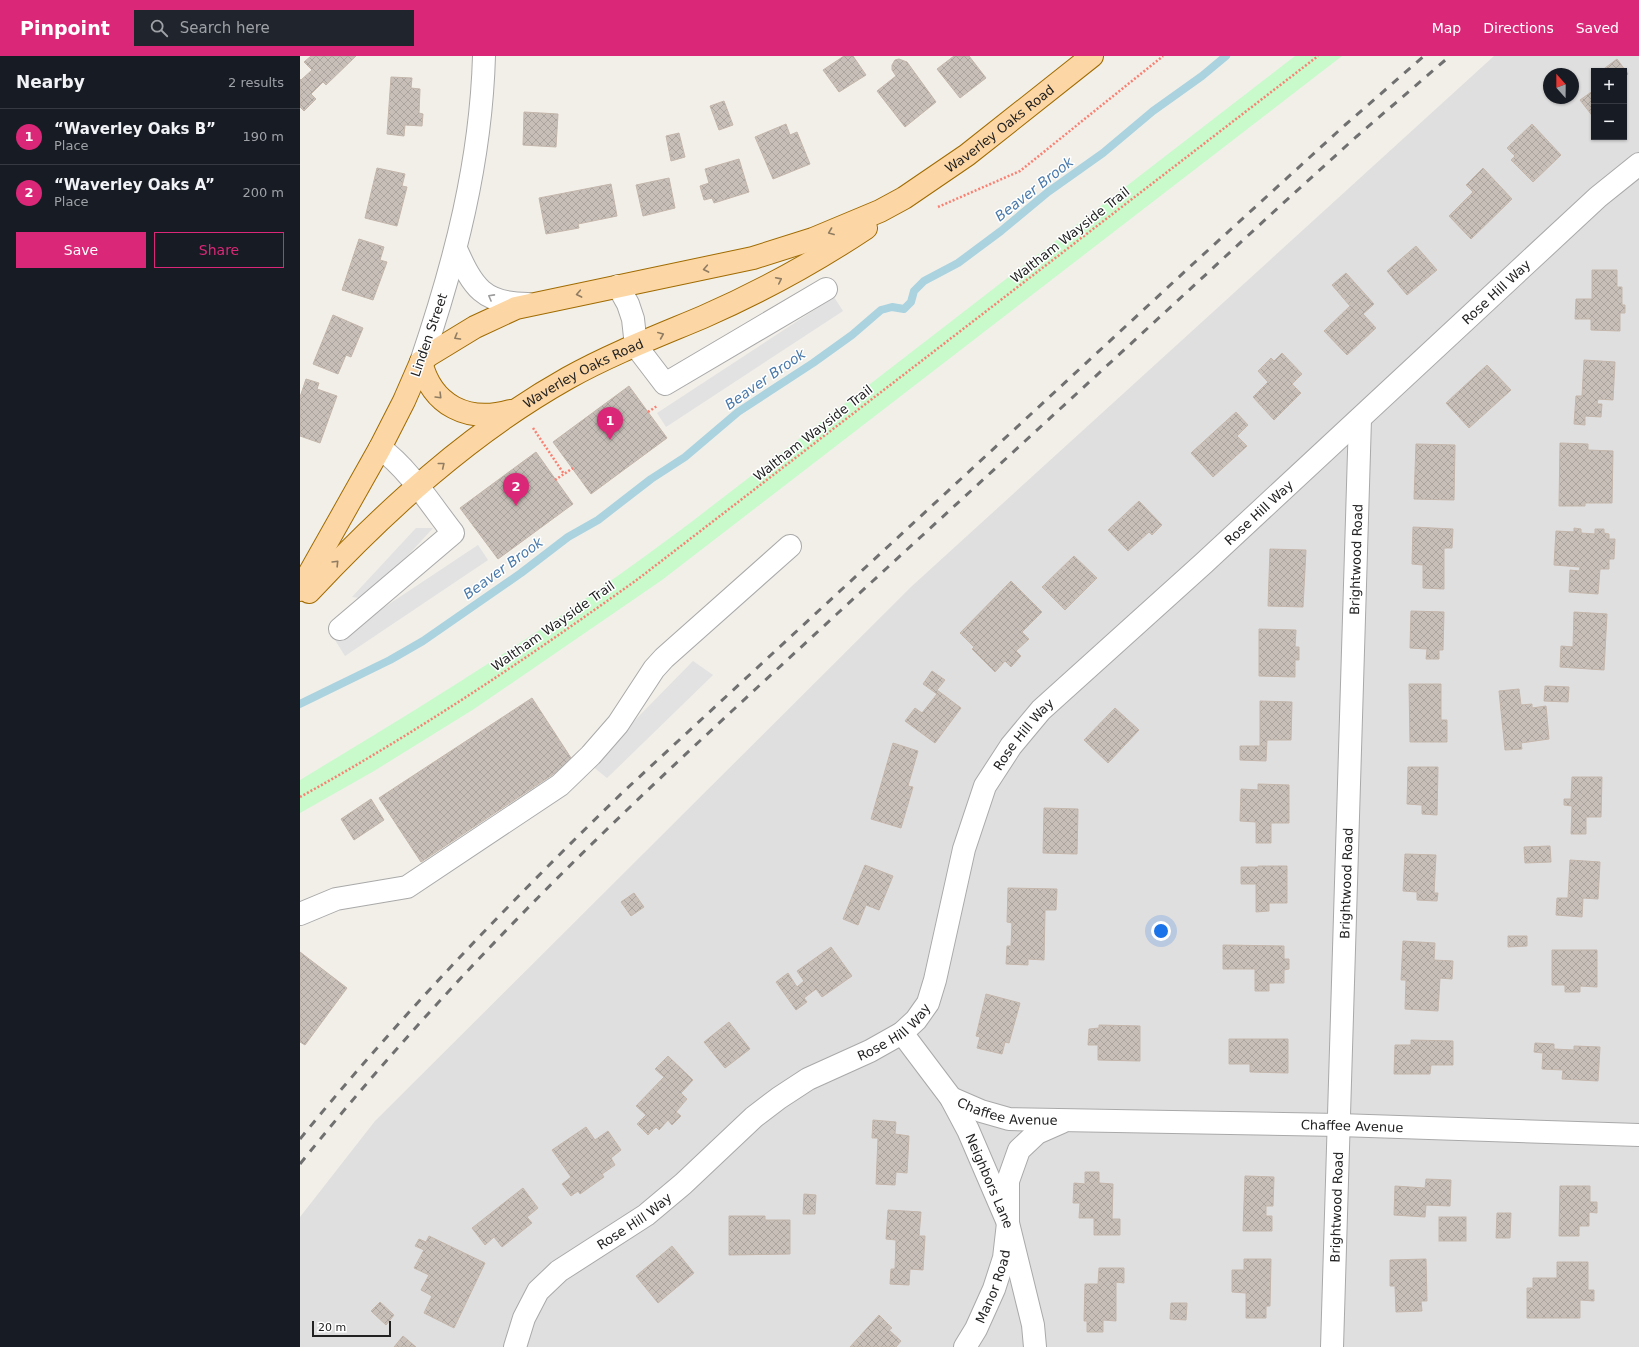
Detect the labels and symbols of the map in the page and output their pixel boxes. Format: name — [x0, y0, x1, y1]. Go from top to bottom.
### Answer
north arrow — [1543, 68, 1579, 104]
street label: Waverley Oaks Road — [942, 82, 1057, 175]
water label: Beaver Brook — [992, 153, 1077, 224]
street label: Waltham Wayside Trail — [1008, 184, 1132, 286]
one-way arrow — [827, 227, 834, 235]
street label: Rose Hill Way — [1459, 256, 1533, 327]
one-way arrow — [703, 264, 709, 272]
one-way arrow — [775, 277, 782, 285]
one-way arrow — [576, 290, 582, 298]
street label: Linden Street — [408, 291, 450, 379]
one-way arrow — [488, 294, 495, 301]
one-way arrow — [657, 332, 665, 340]
one-way arrow — [454, 333, 461, 340]
street label: Waverley Oaks Road — [520, 335, 645, 411]
water label: Beaver Brook — [722, 345, 809, 413]
street label: Waltham Wayside Trail — [751, 382, 875, 484]
one-way arrow — [434, 391, 442, 399]
pin: 1 — [597, 407, 623, 440]
one-way arrow — [437, 462, 444, 469]
pin: 2 — [503, 473, 529, 506]
street label: Rose Hill Way — [1221, 477, 1296, 548]
street label: Brightwood Road — [1347, 504, 1365, 615]
water label: Beaver Brook — [460, 533, 547, 602]
one-way arrow — [331, 560, 339, 568]
street label: Waltham Wayside Trail — [489, 578, 617, 674]
street label: Rose Hill Way — [990, 695, 1057, 773]
street label: Brightwood Road — [1337, 827, 1355, 939]
your location — [1151, 921, 1171, 941]
street label: Rose Hill Way — [855, 1000, 933, 1063]
street label: Chaffee Avenue — [955, 1094, 1058, 1127]
street label: Chaffee Avenue — [1301, 1117, 1404, 1135]
street label: Neighbors Lane — [963, 1131, 1016, 1230]
street label: Brightwood Road — [1327, 1151, 1345, 1263]
street label: Rose Hill Way — [594, 1189, 675, 1252]
street label: Manor Road — [972, 1249, 1012, 1326]
scale bar — [312, 1319, 391, 1338]

